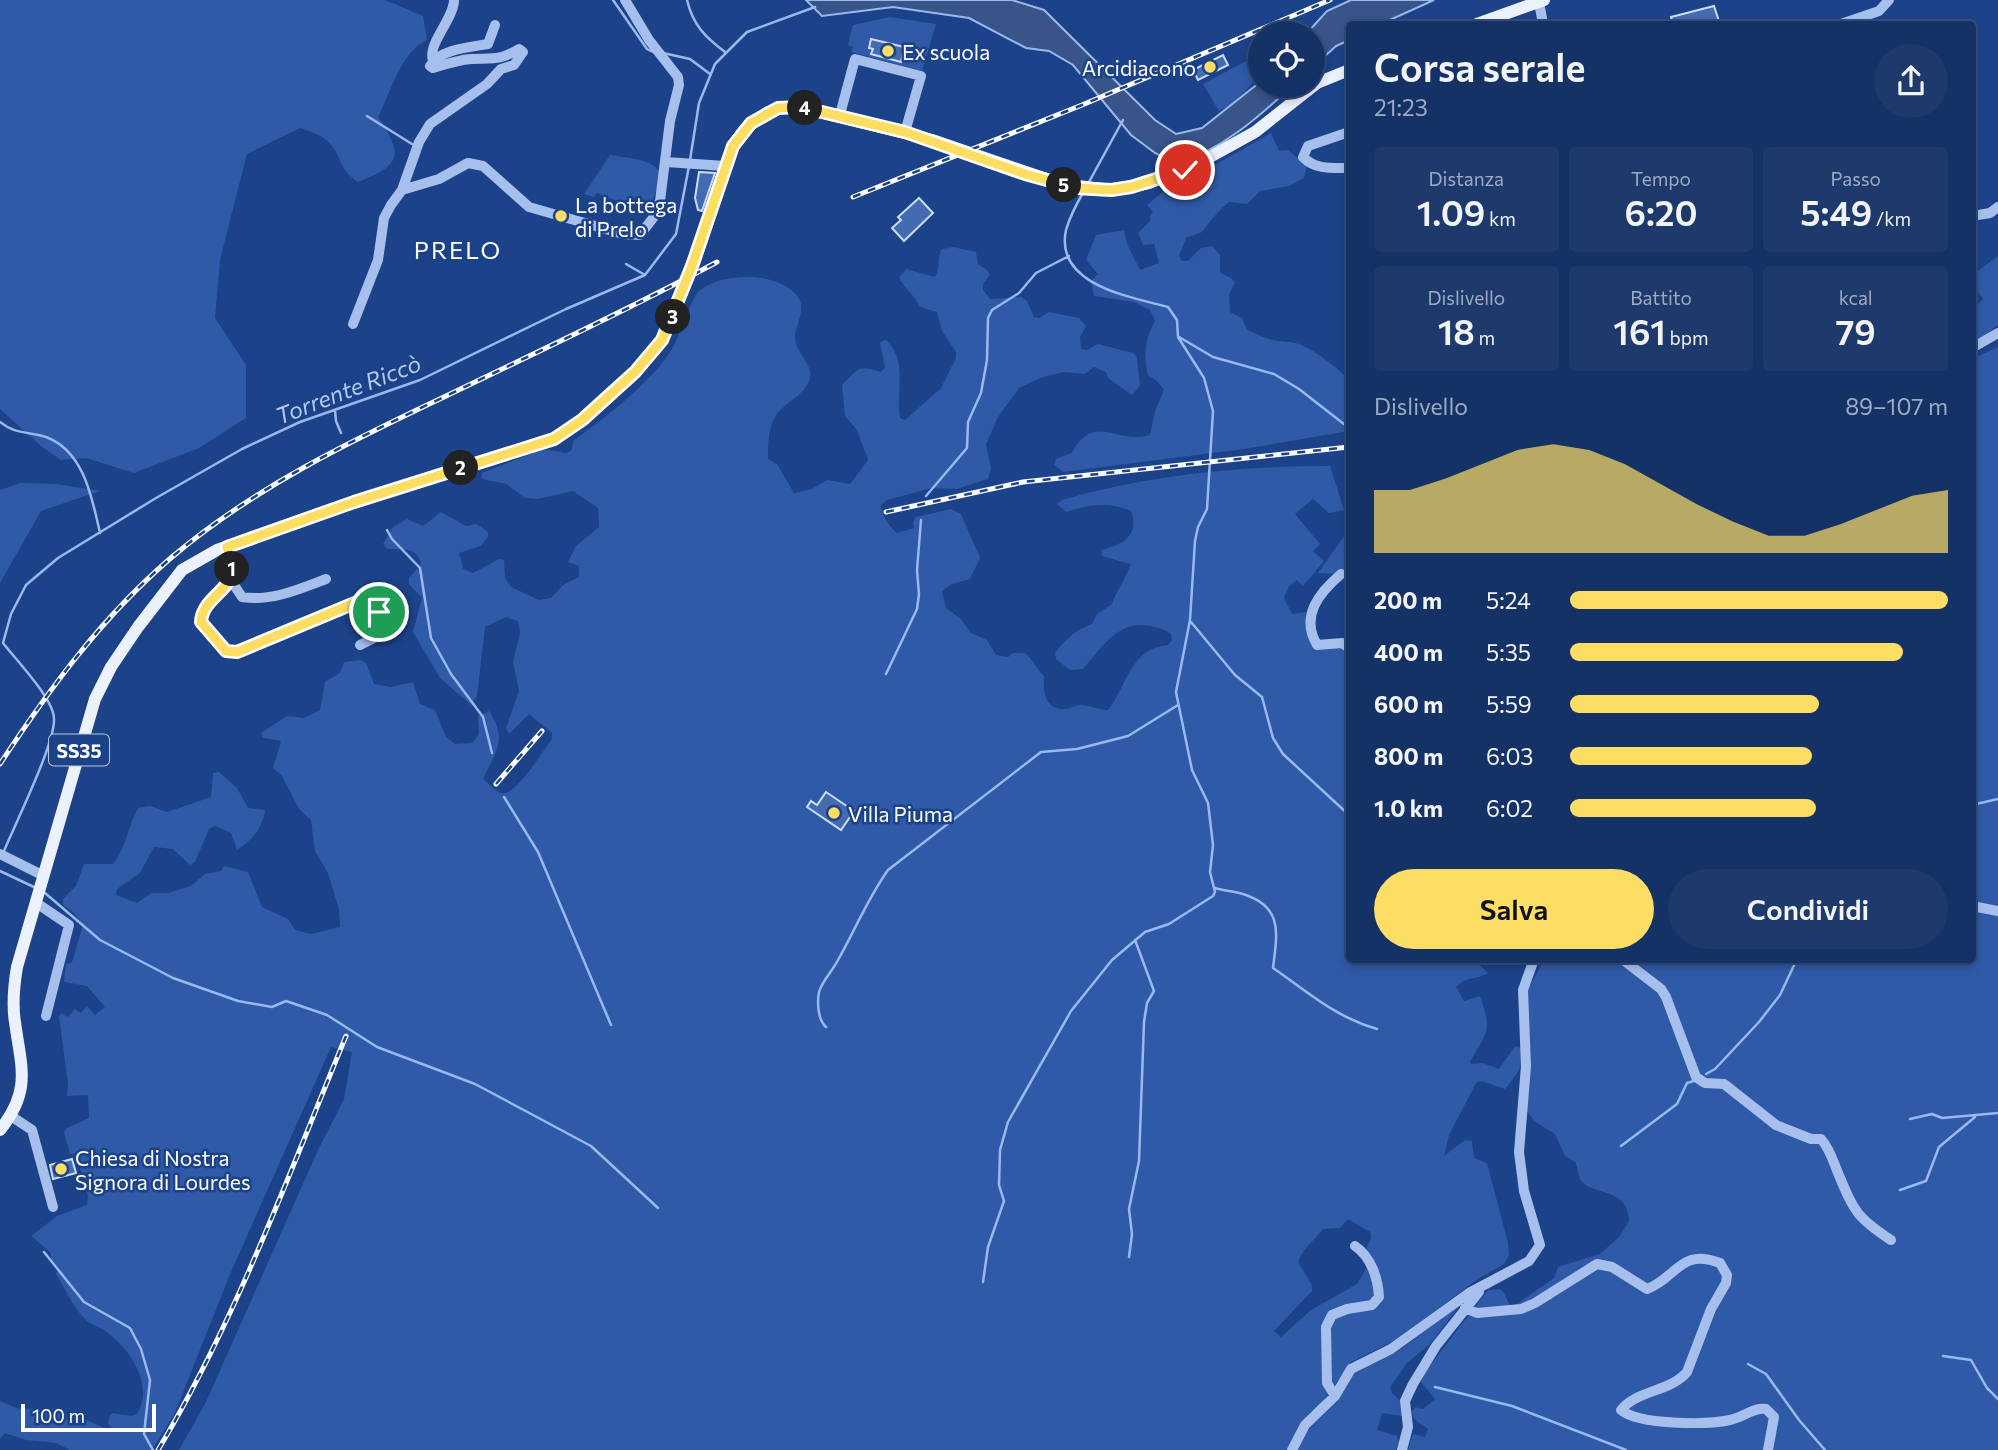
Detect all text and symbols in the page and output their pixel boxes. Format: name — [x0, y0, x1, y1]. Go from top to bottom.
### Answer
map controls — [1248, 21, 1325, 98]
button: locate — [1248, 21, 1325, 98]
place label: Ex scuola — [902, 39, 990, 64]
marker: Ex scuola — [880, 43, 896, 59]
text: Corsa serale — [1374, 43, 1585, 90]
button: share — [1874, 44, 1948, 118]
place label: Arcidiacono — [1082, 55, 1196, 80]
marker: Arcidiacono — [1202, 59, 1218, 75]
pin: 4 — [788, 90, 822, 126]
text: 21:23 — [1374, 93, 1428, 121]
text: 4 — [799, 96, 810, 119]
pin — [1155, 140, 1215, 200]
icon: check — [1166, 151, 1204, 189]
text: Distanza — [1429, 167, 1504, 190]
text: Tempo — [1631, 167, 1691, 190]
text: Passo — [1830, 167, 1881, 190]
pin: 5 — [1046, 168, 1082, 202]
text: 5 — [1058, 173, 1069, 196]
text: 1.09 — [1417, 190, 1485, 233]
text: 6:20 — [1624, 190, 1698, 233]
text: 5:49 — [1800, 190, 1872, 233]
place label: La bottega di Prelo — [575, 192, 677, 241]
text: km — [1485, 207, 1516, 230]
text: /km — [1872, 207, 1911, 230]
marker: La bottega di Prelo — [553, 208, 569, 224]
district label: PRELO — [414, 235, 502, 264]
text: Dislivello — [1427, 286, 1505, 309]
text: Battito — [1630, 286, 1692, 309]
text: kcal — [1839, 286, 1873, 309]
pin: 3 — [656, 300, 690, 334]
text: 3 — [667, 305, 678, 328]
text: 18 — [1438, 309, 1475, 352]
text: 161 — [1613, 309, 1666, 352]
text: 79 — [1836, 309, 1876, 352]
text: m — [1475, 326, 1495, 349]
text: bpm — [1666, 326, 1709, 349]
water label: Torrente Riccò — [271, 348, 425, 430]
text: Dislivello — [1374, 392, 1468, 420]
text: 89–107 m — [1845, 392, 1948, 420]
pin: 2 — [444, 450, 478, 486]
text: 2 — [455, 456, 466, 479]
pin: 1 — [215, 552, 250, 586]
text: 1 — [227, 557, 236, 580]
pin — [349, 582, 409, 642]
text: 200 m — [1374, 586, 1442, 614]
text: 5:24 — [1486, 586, 1531, 614]
icon: arrive — [360, 593, 398, 631]
text: 400 m — [1374, 638, 1443, 666]
text: 5:35 — [1486, 638, 1531, 666]
text: 600 m — [1374, 690, 1443, 718]
text: 5:59 — [1486, 690, 1532, 718]
road number: SS35 — [49, 734, 109, 765]
text: 800 m — [1374, 742, 1443, 770]
text: 6:03 — [1486, 742, 1533, 770]
text: 1.0 km — [1374, 794, 1443, 822]
text: 6:02 — [1486, 794, 1533, 822]
place label: Villa Piuma — [848, 801, 953, 826]
marker: Villa Piuma — [826, 805, 842, 821]
button: Salva — [1374, 869, 1654, 949]
button: Condividi — [1668, 869, 1948, 949]
place label: Chiesa di Nostra Signora di Lourdes — [75, 1145, 251, 1194]
marker: Chiesa di Nostra Signora di Lourdes — [53, 1161, 69, 1177]
scale bar — [21, 1401, 156, 1433]
text: 100 m — [32, 1404, 85, 1427]

